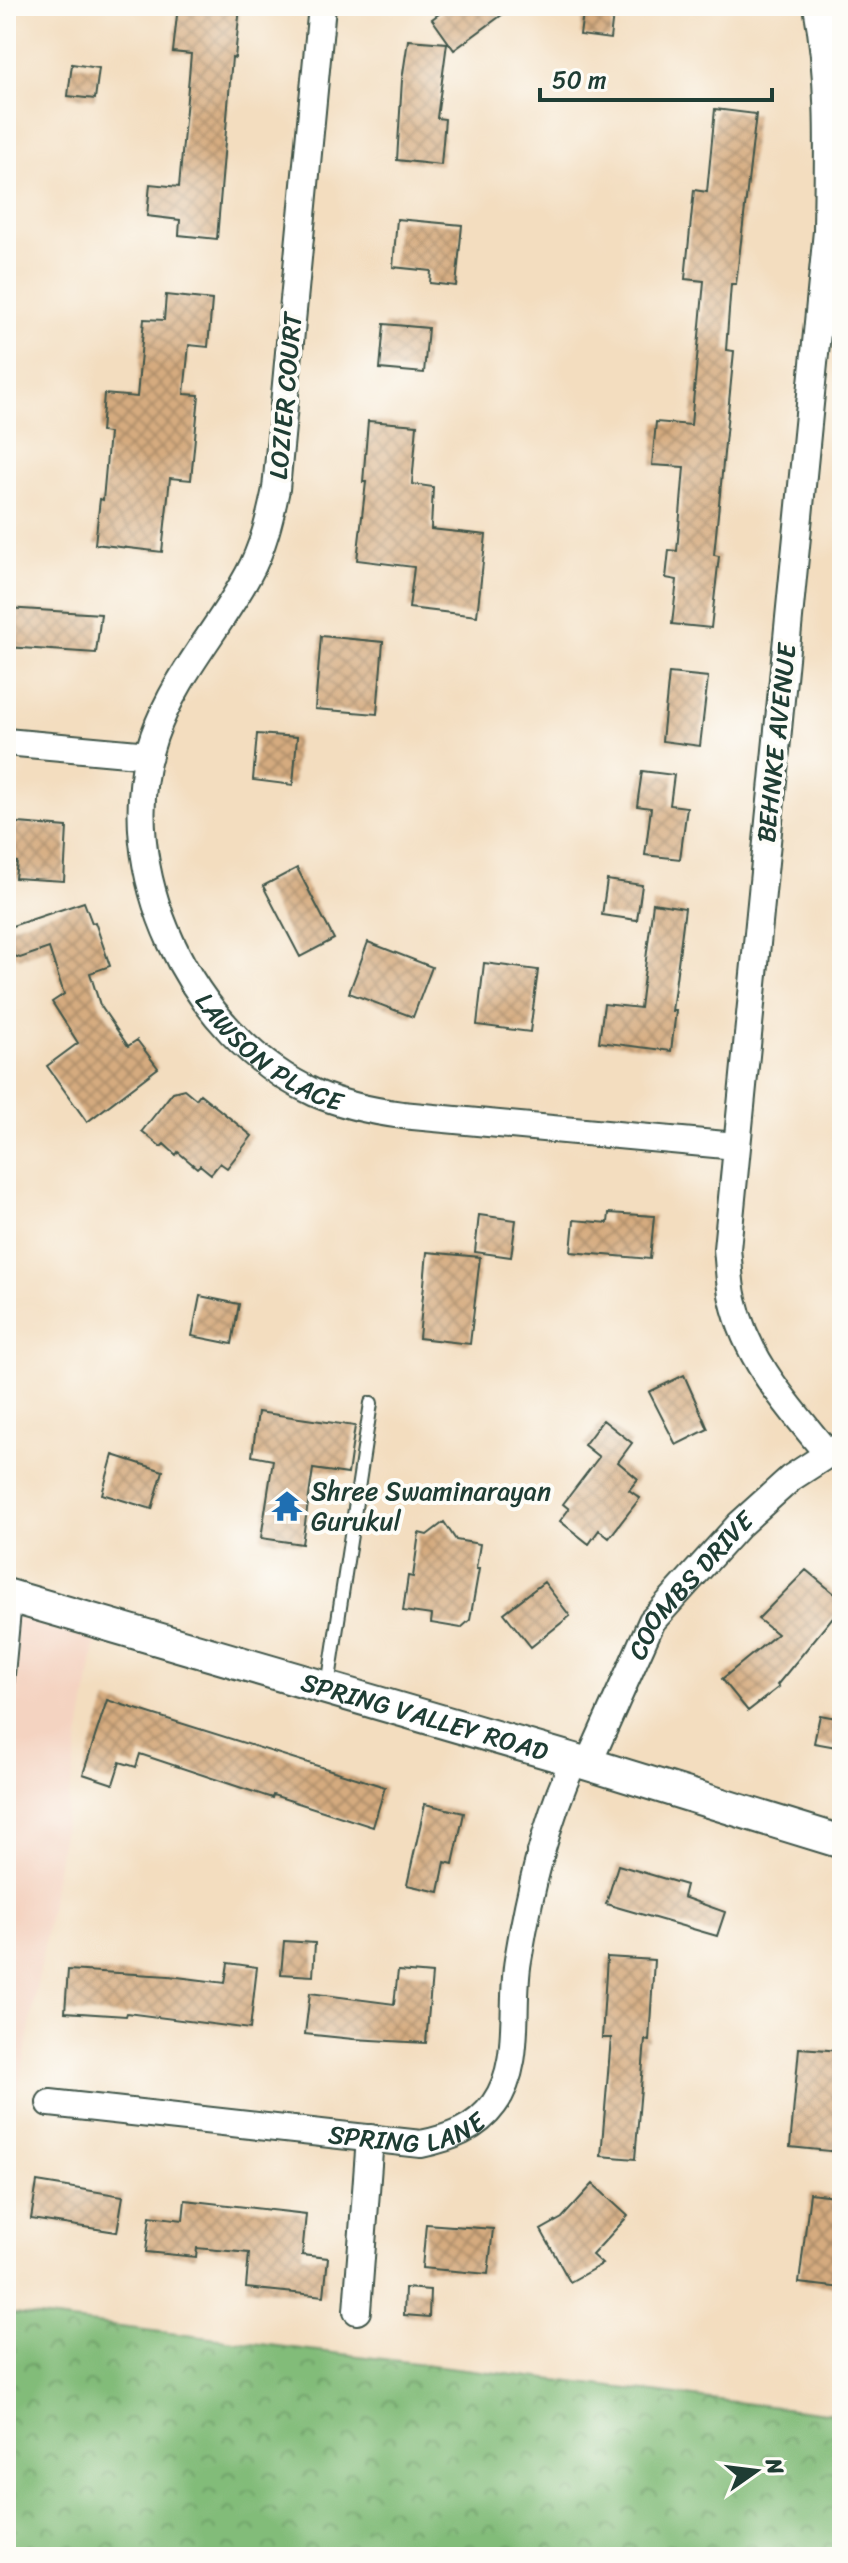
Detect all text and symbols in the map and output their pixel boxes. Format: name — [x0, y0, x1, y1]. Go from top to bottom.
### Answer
scale bar — [540, 52, 772, 102]
text: 50 m — [552, 59, 607, 101]
street label: LOZIER COURT — [255, 309, 315, 481]
street label: BEHNKE AVENUE — [743, 640, 809, 845]
street label: LAWSON PLACE — [183, 982, 350, 1125]
place label: Shree Swaminarayan Gurukul — [311, 1468, 551, 1544]
temple icon: Shree Swaminarayan Gurukul — [270, 1489, 304, 1523]
street label: COOMBS DRIVE — [615, 1498, 766, 1667]
street label: SPRING VALLEY ROAD — [296, 1659, 554, 1774]
street label: SPRING LANE — [326, 2099, 497, 2167]
north arrow — [716, 2431, 796, 2511]
text: N — [754, 2453, 796, 2479]

